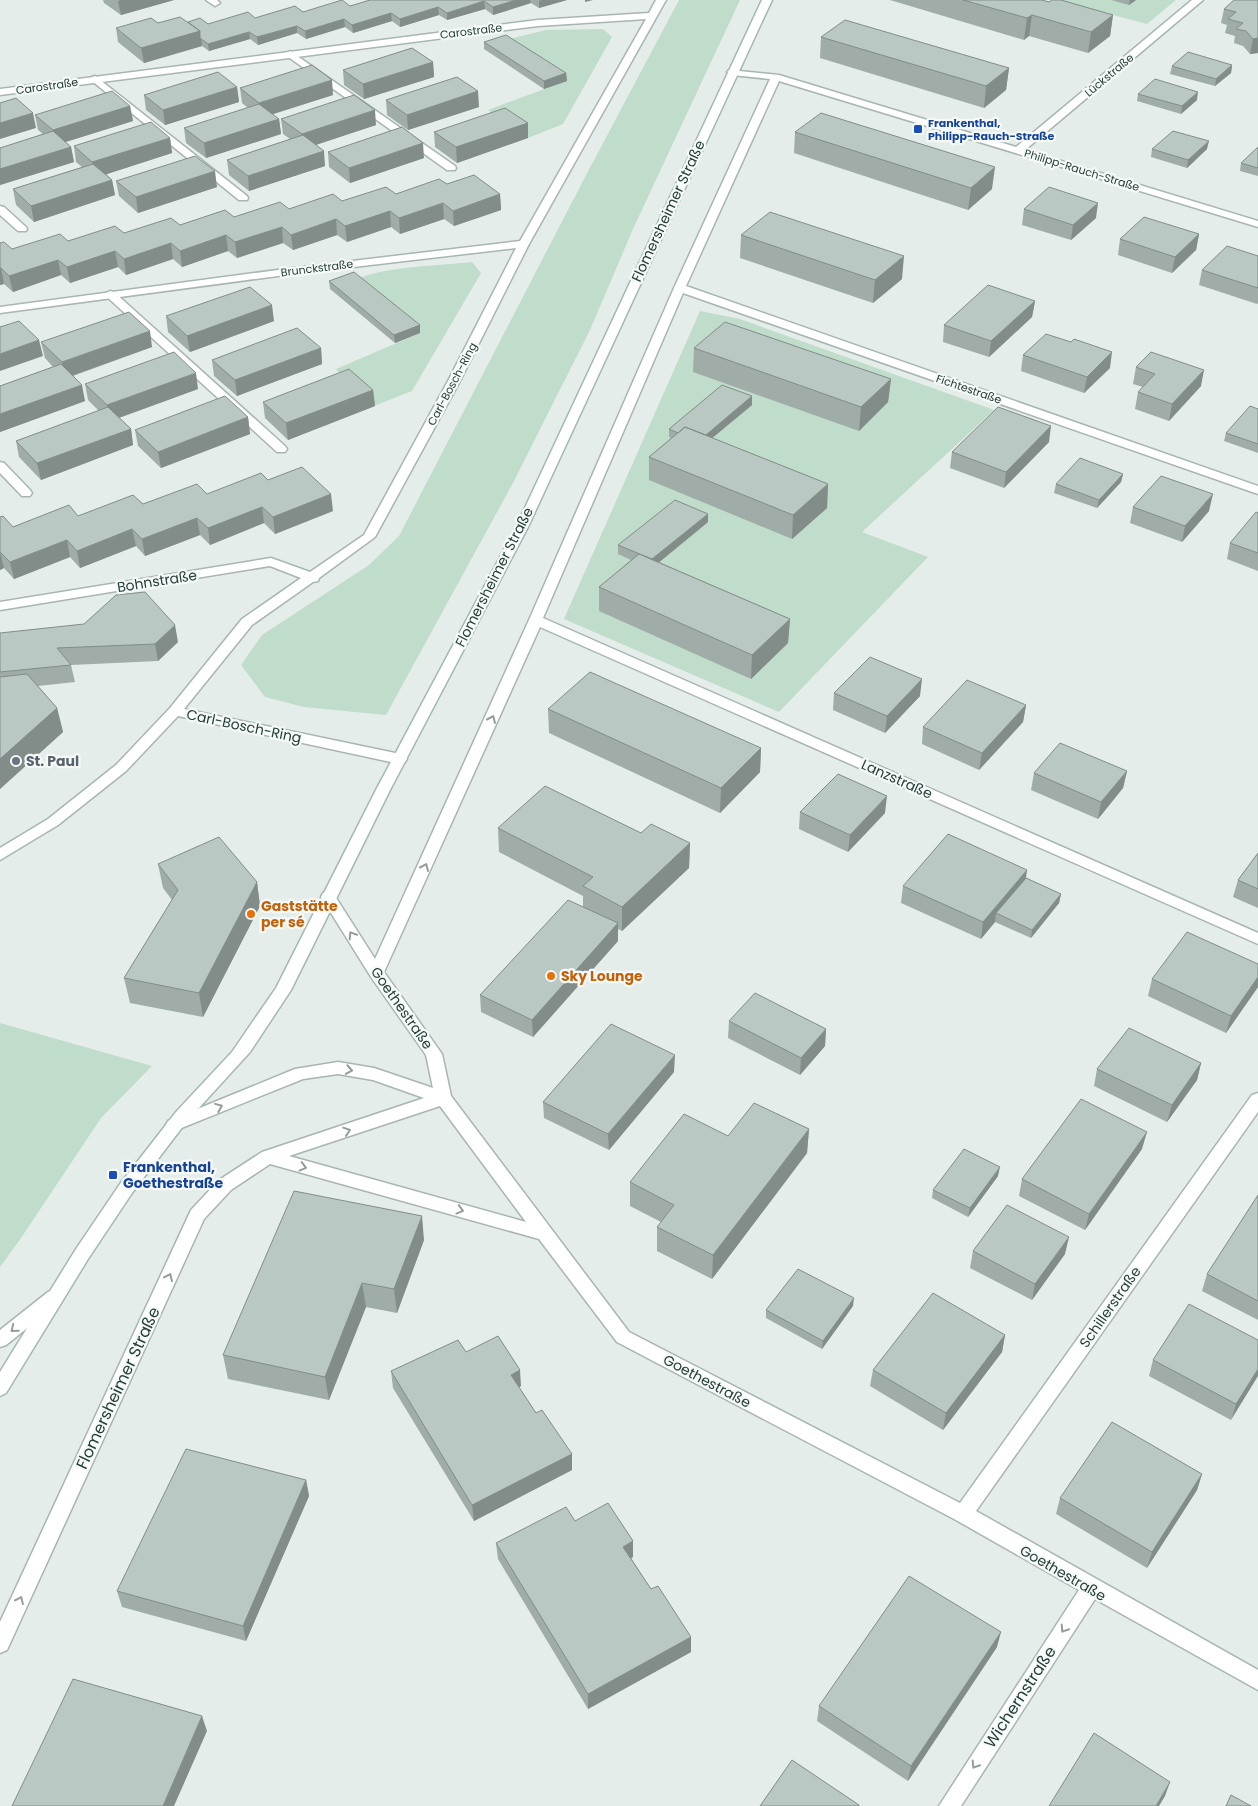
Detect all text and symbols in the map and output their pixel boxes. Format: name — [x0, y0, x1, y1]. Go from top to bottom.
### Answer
street label: Carostraße — [439, 19, 503, 43]
street label: Lückstraße — [1081, 50, 1137, 100]
street label: Carostraße — [15, 74, 79, 98]
place label: Frankenthal, Philipp-Rauch-Straße — [928, 115, 1055, 144]
marker: Frankenthal, Philipp-Rauch-Straße — [912, 123, 924, 135]
street label: Flomersheimer Straße — [626, 136, 710, 285]
street label: Philipp-Rauch-Straße — [1022, 145, 1142, 195]
street label: Brunckstraße — [280, 256, 354, 280]
street label: Carl-Bosch-Ring — [423, 340, 481, 428]
street label: Fichtestraße — [934, 370, 1004, 408]
street label: Flomersheimer Straße — [450, 503, 538, 650]
street label: Bohnstraße — [116, 565, 199, 597]
street label: Carl-Bosch-Ring — [185, 704, 303, 748]
one-way arrow — [485, 715, 495, 724]
place label: St. Paul — [26, 751, 79, 771]
street label: Lanzstraße — [858, 754, 936, 804]
marker: St. Paul — [10, 755, 22, 767]
one-way arrow — [419, 863, 430, 872]
place label: Gaststätte per sé — [261, 896, 338, 932]
marker: Gaststätte per sé — [245, 908, 257, 920]
one-way arrow — [349, 931, 359, 940]
street label: Goethestraße — [366, 963, 438, 1054]
place label: Sky Lounge — [561, 966, 643, 986]
marker: Sky Lounge — [545, 970, 557, 982]
one-way arrow — [345, 1064, 354, 1074]
one-way arrow — [214, 1102, 223, 1113]
one-way arrow — [343, 1126, 351, 1136]
place label: Frankenthal, Goethestraße — [123, 1157, 224, 1193]
one-way arrow — [299, 1161, 307, 1171]
marker: Frankenthal, Goethestraße — [107, 1169, 119, 1181]
one-way arrow — [455, 1204, 464, 1214]
street label: Schillerstraße — [1075, 1262, 1146, 1352]
one-way arrow — [162, 1273, 173, 1282]
street label: Flomersheimer Straße — [70, 1303, 166, 1473]
one-way arrow — [11, 1323, 20, 1331]
street label: Goethestraße — [660, 1350, 755, 1413]
street label: Goethestraße — [1016, 1540, 1110, 1606]
one-way arrow — [14, 1596, 25, 1605]
one-way arrow — [1061, 1624, 1070, 1633]
street label: Wichernstraße — [978, 1641, 1062, 1753]
one-way arrow — [972, 1760, 981, 1769]

